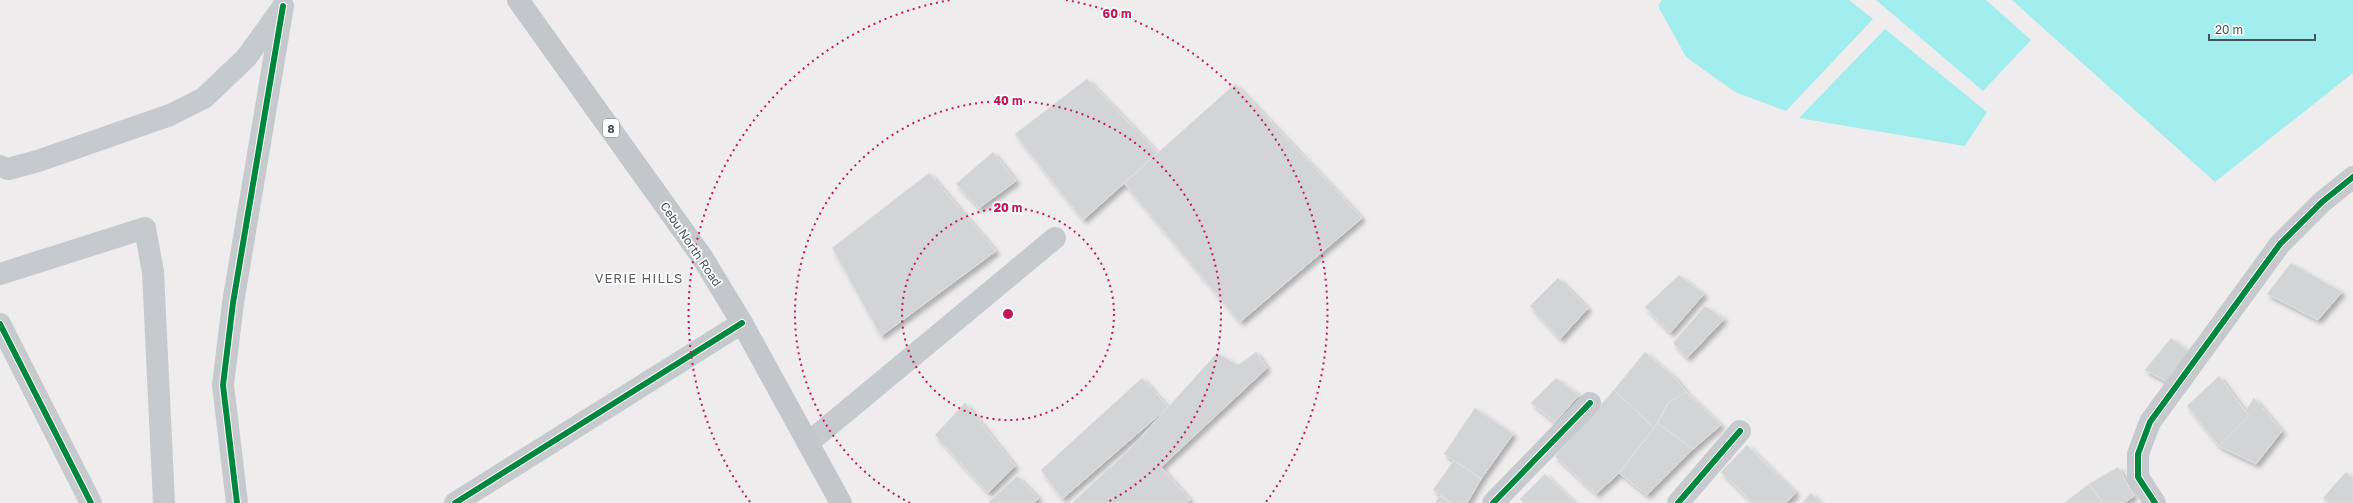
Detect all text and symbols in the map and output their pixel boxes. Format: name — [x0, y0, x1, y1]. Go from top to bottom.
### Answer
text: 60 m — [1103, 6, 1131, 21]
scale bar — [2209, 16, 2315, 42]
text: 20 m — [2215, 22, 2243, 37]
text: 40 m — [994, 93, 1022, 108]
road number: 8 — [603, 119, 619, 137]
street label: Cebu North Road — [657, 199, 725, 289]
text: 20 m — [994, 200, 1022, 215]
district label: VERIE HILLS — [595, 270, 683, 286]
centre of rings — [1001, 307, 1015, 321]

